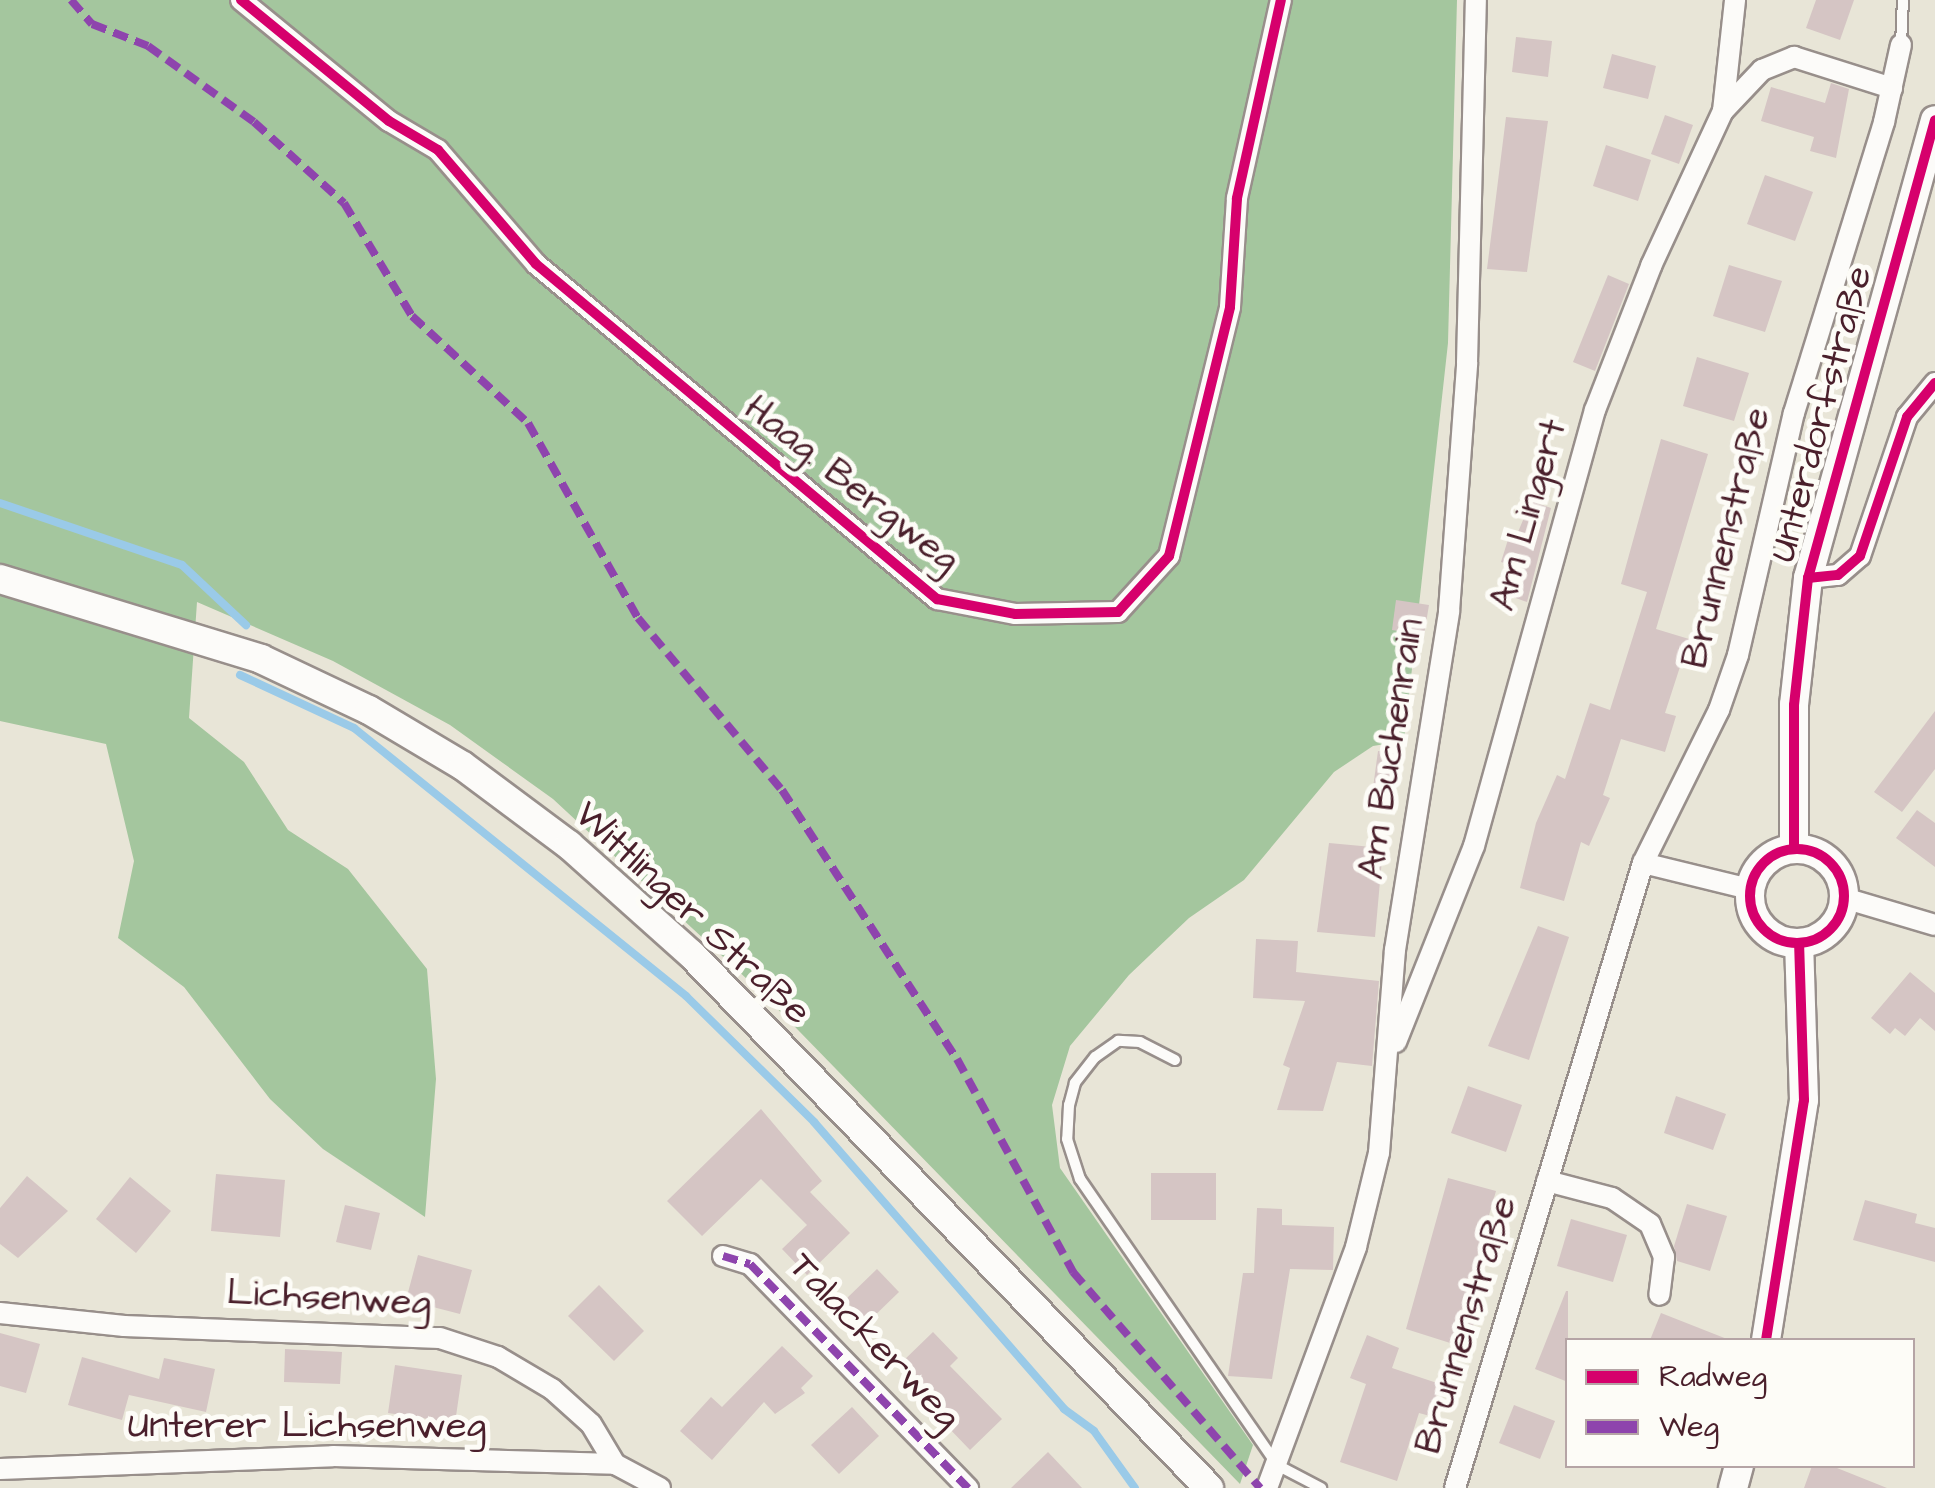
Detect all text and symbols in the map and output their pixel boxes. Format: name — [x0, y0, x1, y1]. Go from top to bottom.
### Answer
street label: Unterdorfstraße — [1761, 261, 1883, 567]
street label: Haag. Bergweg — [734, 387, 968, 583]
street label: Brunnenstraße — [1673, 403, 1781, 673]
street label: Am Lingert — [1480, 414, 1578, 616]
street label: Am Buchenrain — [1349, 616, 1435, 882]
street label: Wittlinger Straße — [564, 793, 820, 1035]
street label: Brunnenstraße — [1406, 1191, 1528, 1459]
street label: Talackerweg — [778, 1244, 970, 1440]
street label: Lichsenweg — [226, 1271, 432, 1327]
legend — [1565, 1338, 1915, 1468]
text: Radweg — [1659, 1356, 1767, 1398]
street label: Unterer Lichsenweg — [128, 1404, 486, 1450]
text: Weg — [1659, 1406, 1719, 1448]

